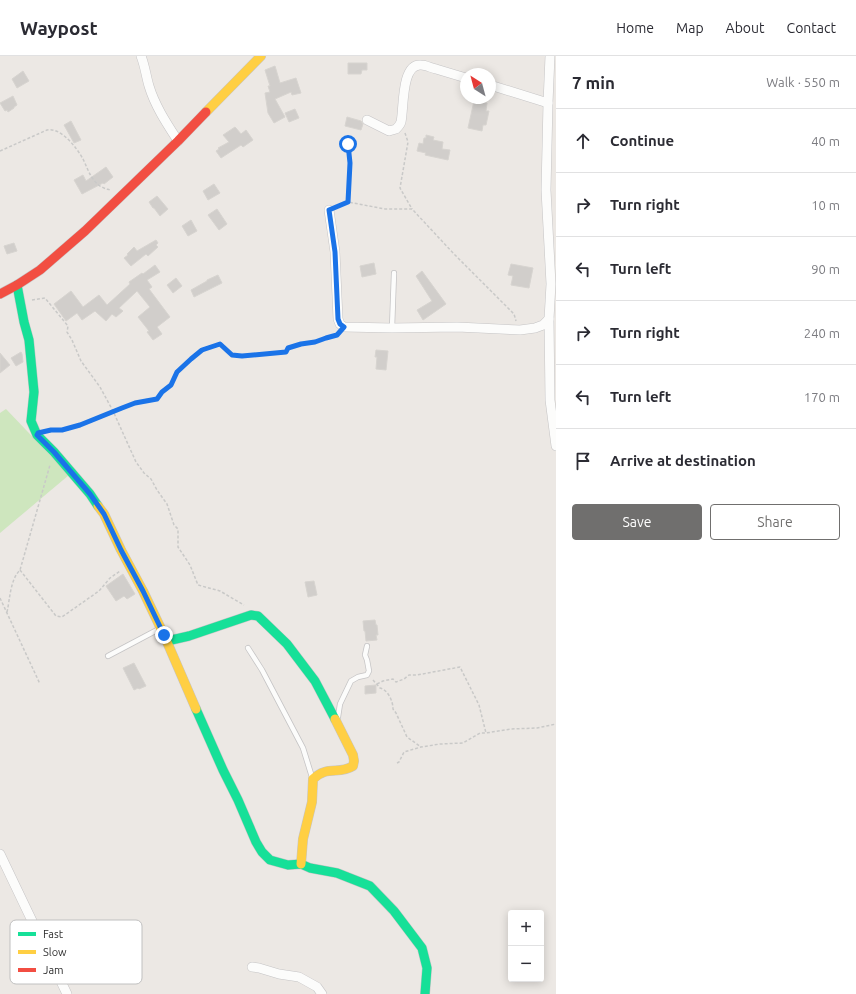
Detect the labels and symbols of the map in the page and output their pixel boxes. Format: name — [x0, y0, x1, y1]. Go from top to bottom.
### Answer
north arrow — [460, 68, 496, 104]
route start — [339, 135, 357, 153]
route end — [155, 626, 173, 644]
legend — [10, 920, 142, 984]
text: Fast — [43, 928, 64, 940]
text: Slow — [43, 946, 67, 958]
text: Jam — [43, 964, 64, 976]

